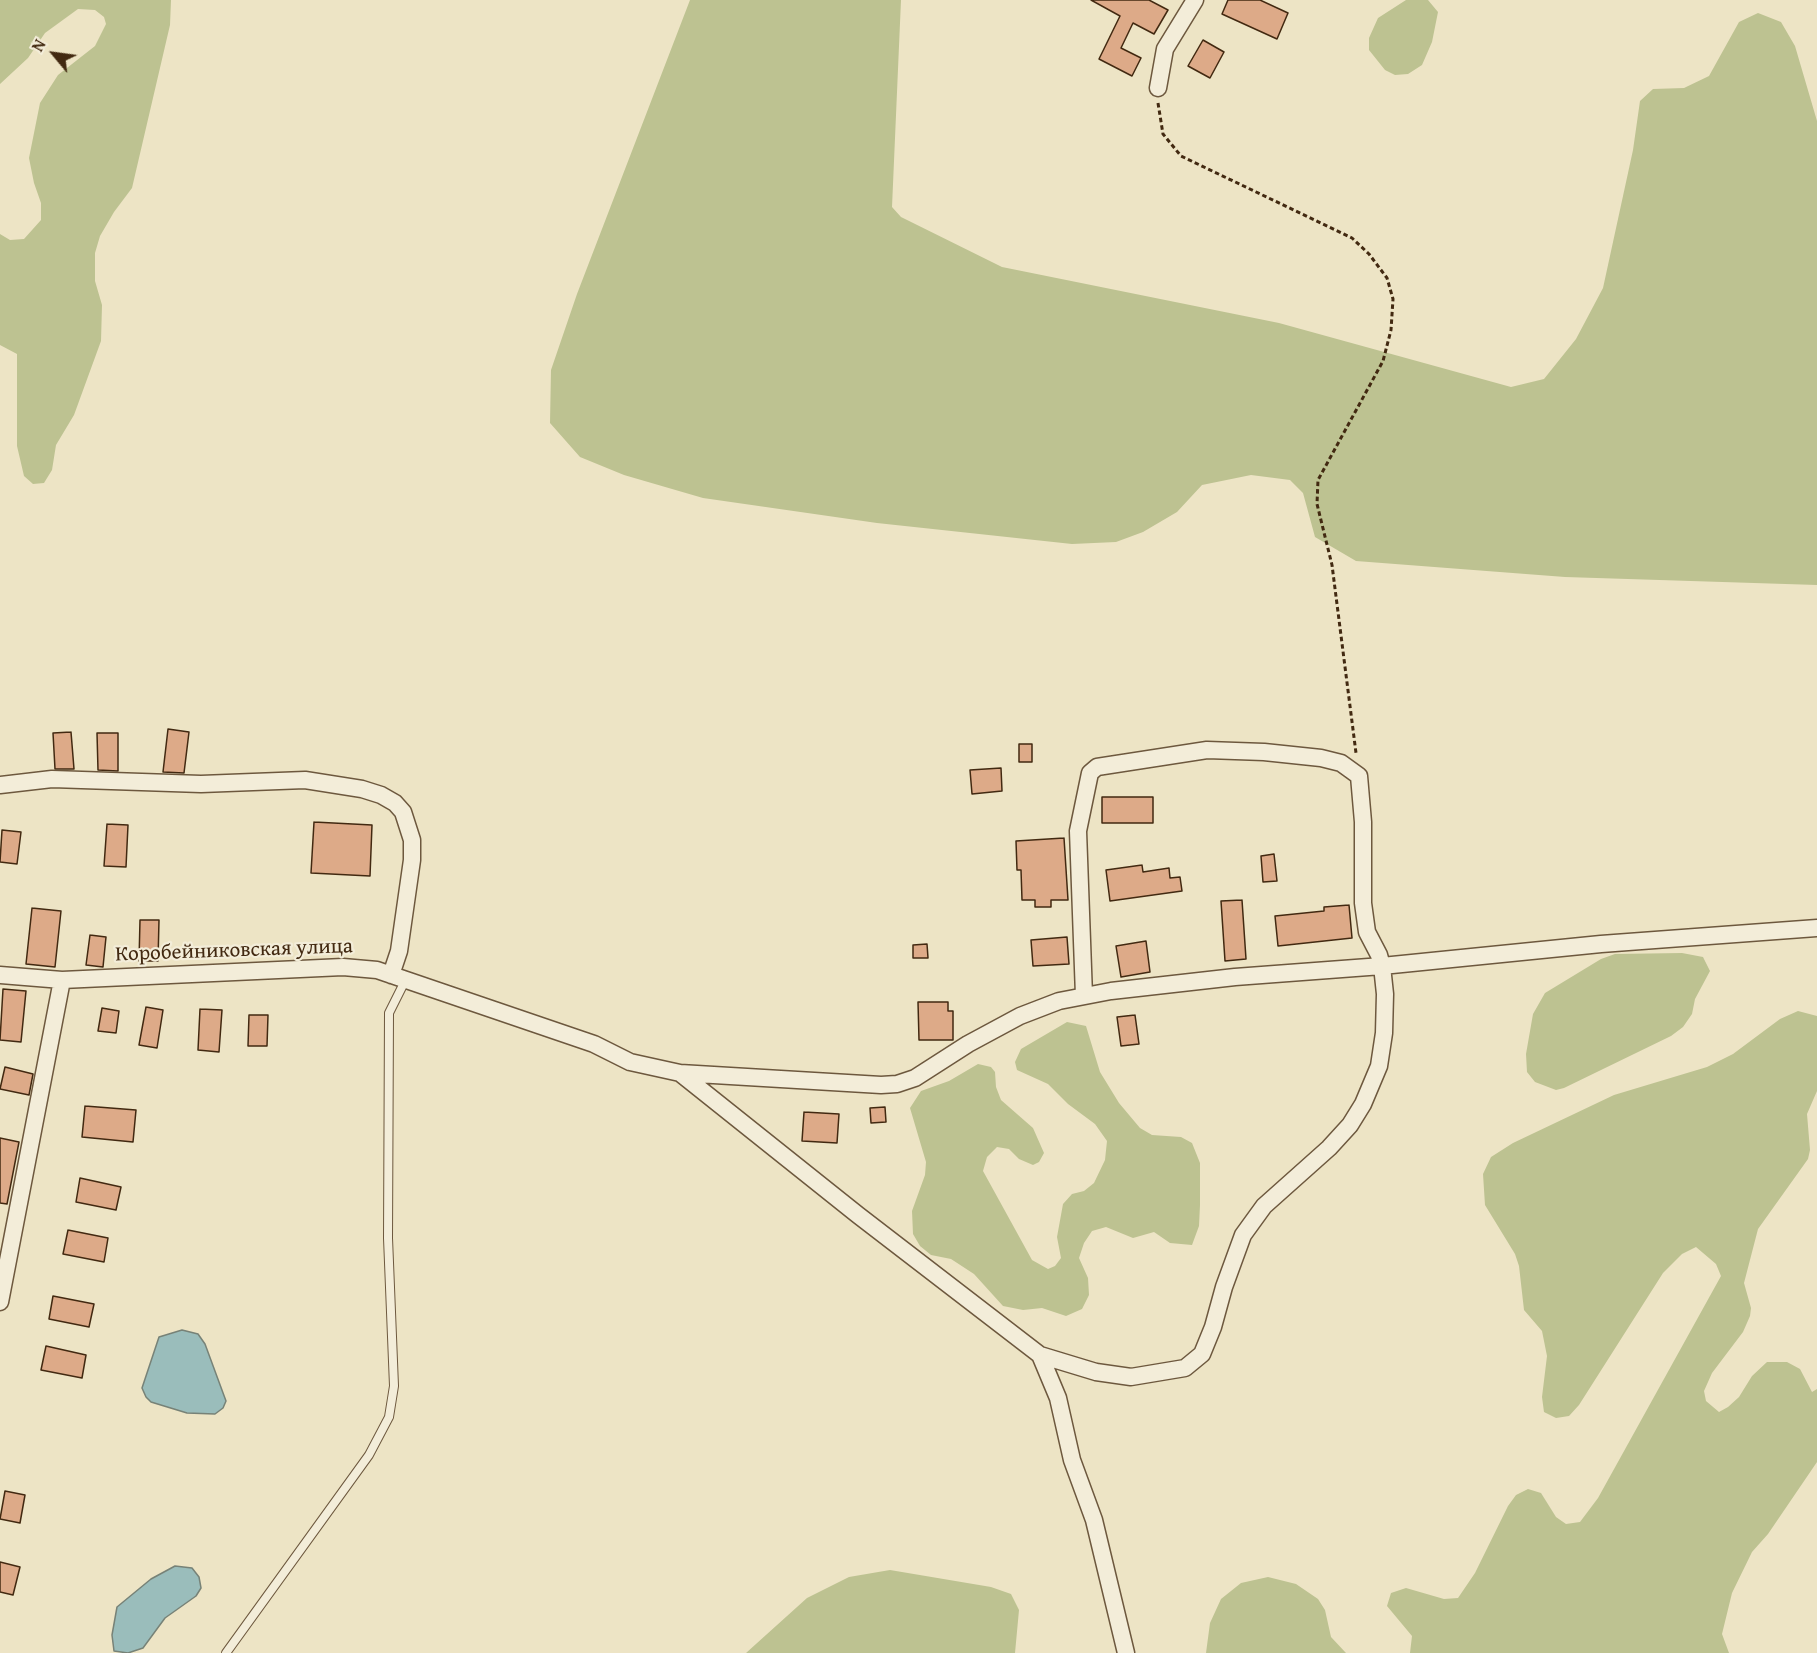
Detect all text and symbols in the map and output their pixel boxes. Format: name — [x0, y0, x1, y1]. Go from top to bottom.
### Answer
north arrow — [24, 24, 84, 84]
text: N — [25, 35, 51, 56]
street label: Коробейниковская улица — [115, 934, 353, 968]

